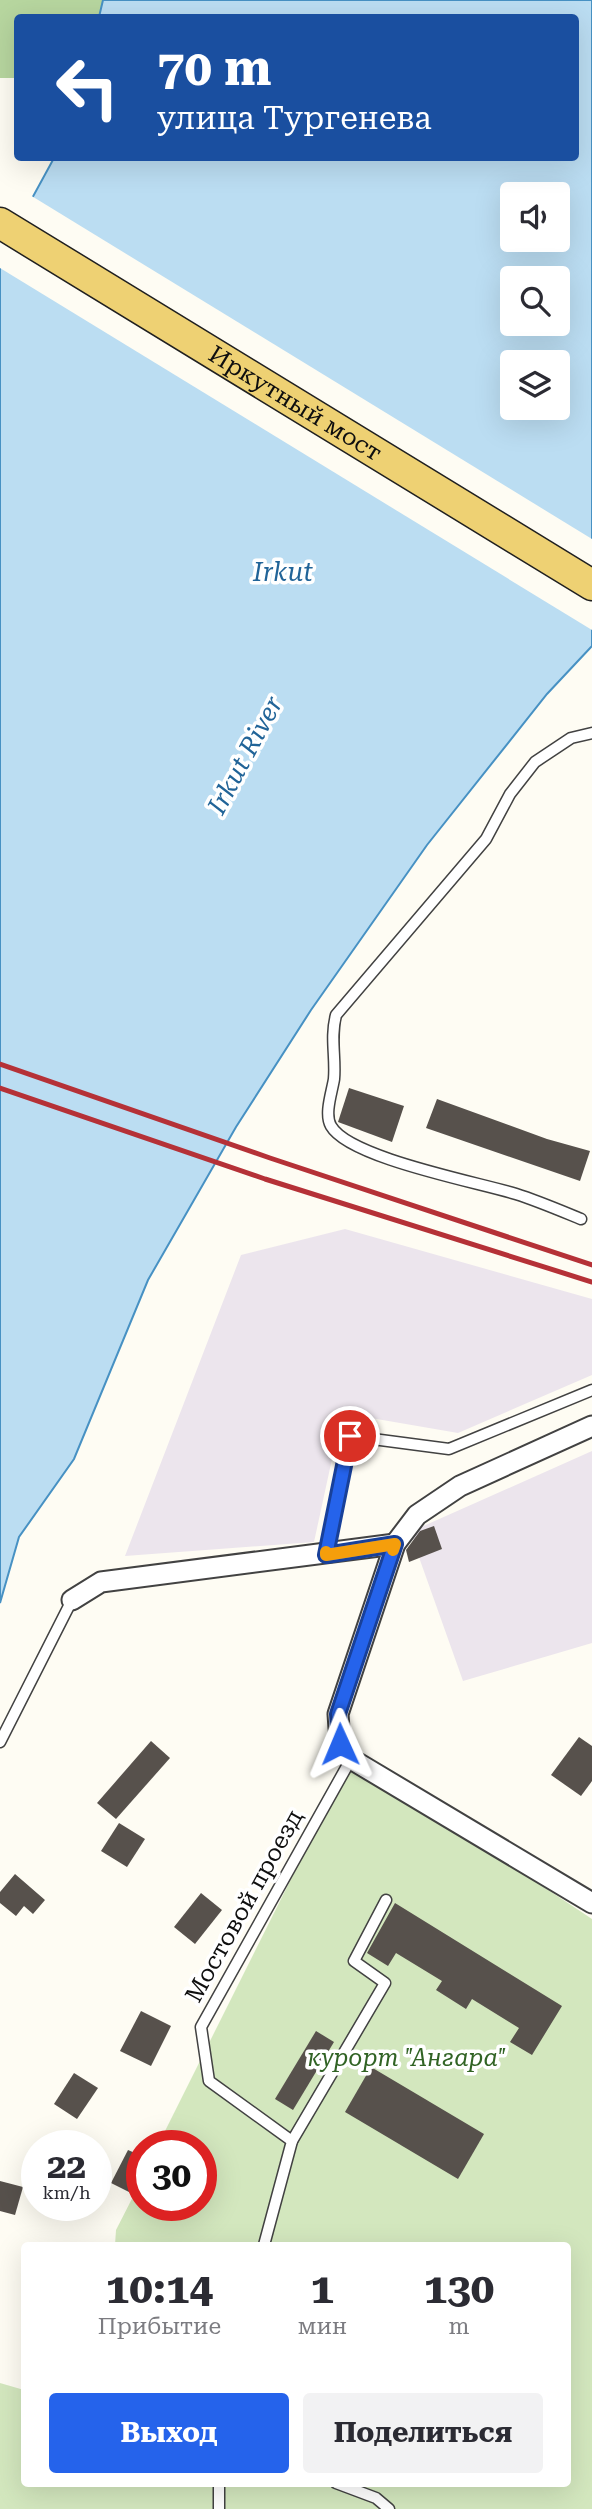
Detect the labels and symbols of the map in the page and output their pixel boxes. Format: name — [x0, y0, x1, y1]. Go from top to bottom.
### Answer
street label: Иркутный мост — [204, 340, 387, 467]
water label: Irkut — [252, 557, 313, 587]
water label: Irkut River — [201, 691, 289, 820]
pin — [320, 1406, 380, 1466]
position arrow — [303, 1707, 377, 1781]
street label: Мостовой проезд — [179, 1805, 309, 2007]
park label: курорт "Ангара" — [307, 2044, 507, 2072]
speed limit sign: 30 — [126, 2130, 217, 2221]

